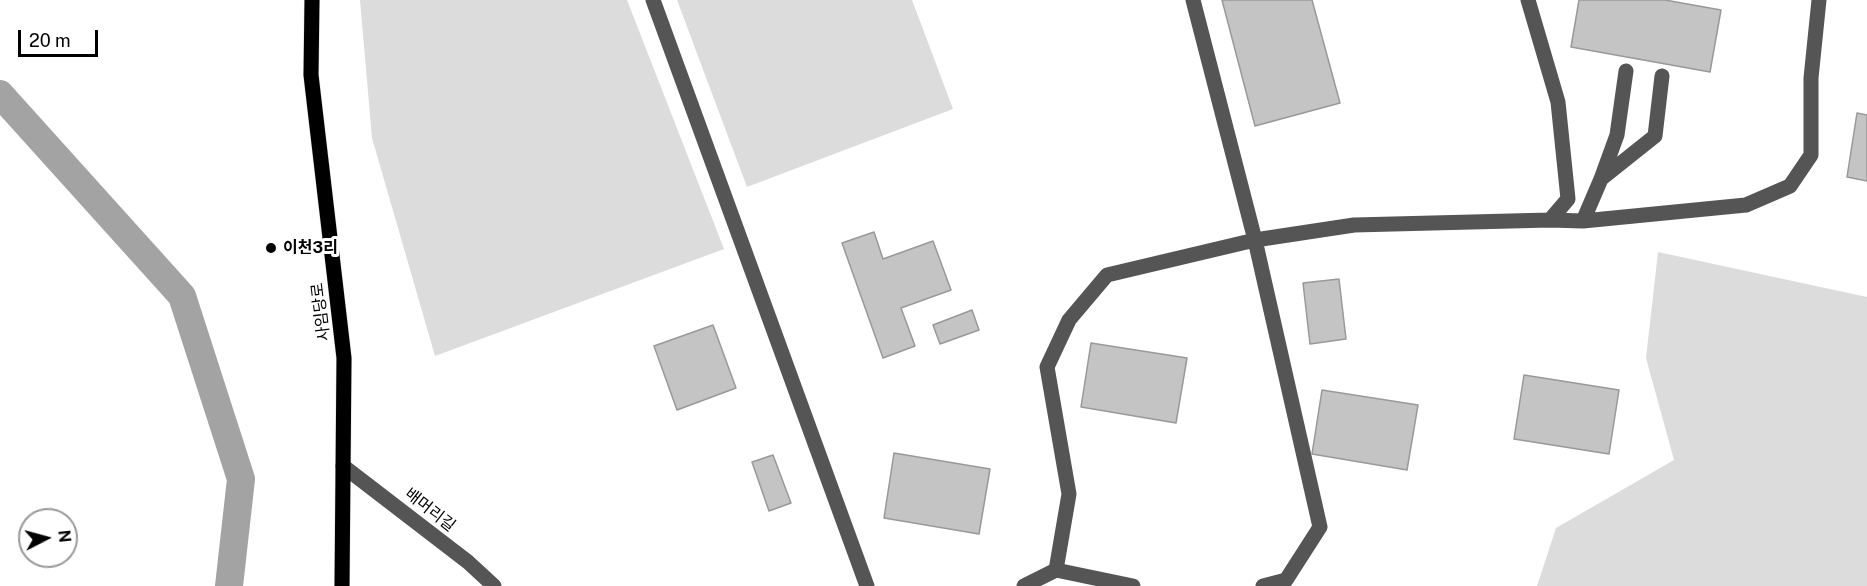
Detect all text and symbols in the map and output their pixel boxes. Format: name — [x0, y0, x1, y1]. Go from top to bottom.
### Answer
scale bar — [21, 18, 100, 56]
text: 20 m — [29, 30, 71, 51]
place label: 이천3리 — [283, 238, 338, 258]
marker: 이천3리 — [264, 241, 278, 255]
street label: 사임당로 — [308, 282, 334, 342]
street label: 배머리길 — [401, 484, 459, 536]
north arrow — [18, 508, 78, 568]
text: N — [54, 529, 75, 543]

